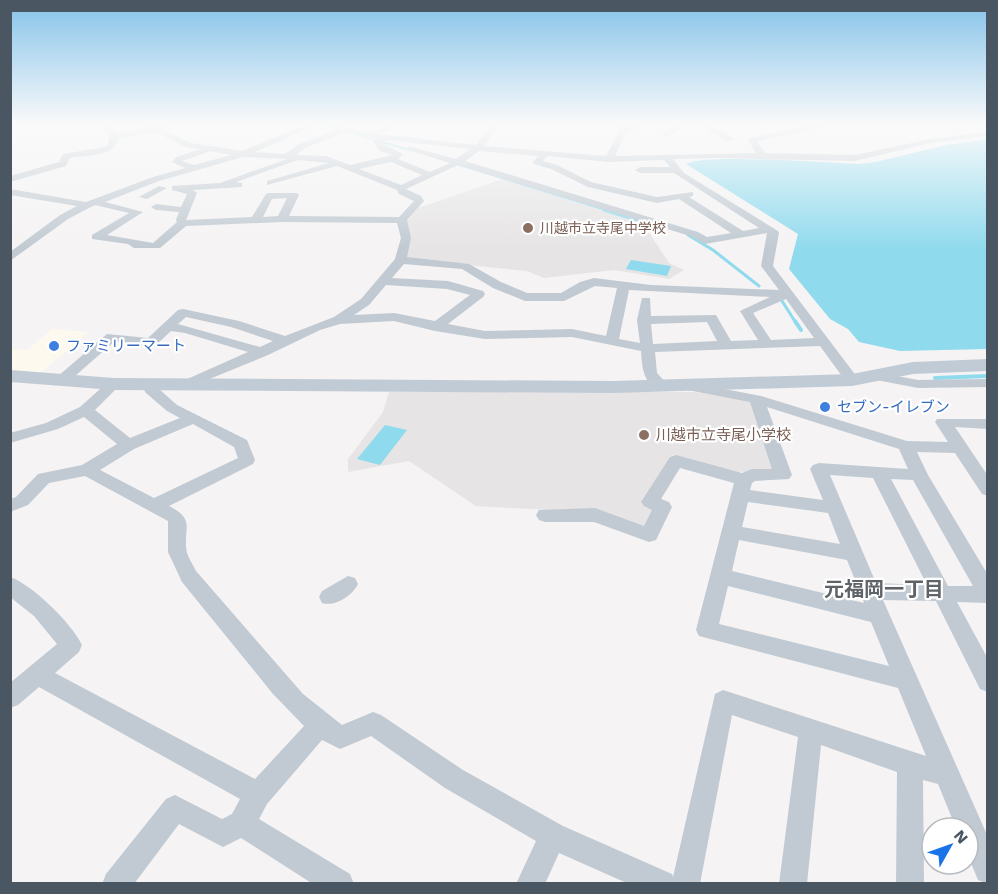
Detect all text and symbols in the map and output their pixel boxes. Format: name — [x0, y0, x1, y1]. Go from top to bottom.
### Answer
place label: 川越市立寺尾中学校 — [540, 220, 666, 236]
marker: 川越市立寺尾中学校 — [521, 221, 535, 235]
place label: ファミリーマート — [66, 337, 186, 355]
marker: ファミリーマート — [47, 339, 61, 353]
place label: セブン-イレブン — [837, 398, 950, 416]
marker: セブン-イレブン — [818, 400, 832, 414]
place label: 川越市立寺尾小学校 — [656, 426, 791, 444]
marker: 川越市立寺尾小学校 — [637, 428, 651, 442]
district label: 元福岡一丁目 — [824, 577, 944, 601]
north arrow — [920, 816, 980, 876]
text: N — [950, 826, 972, 847]

